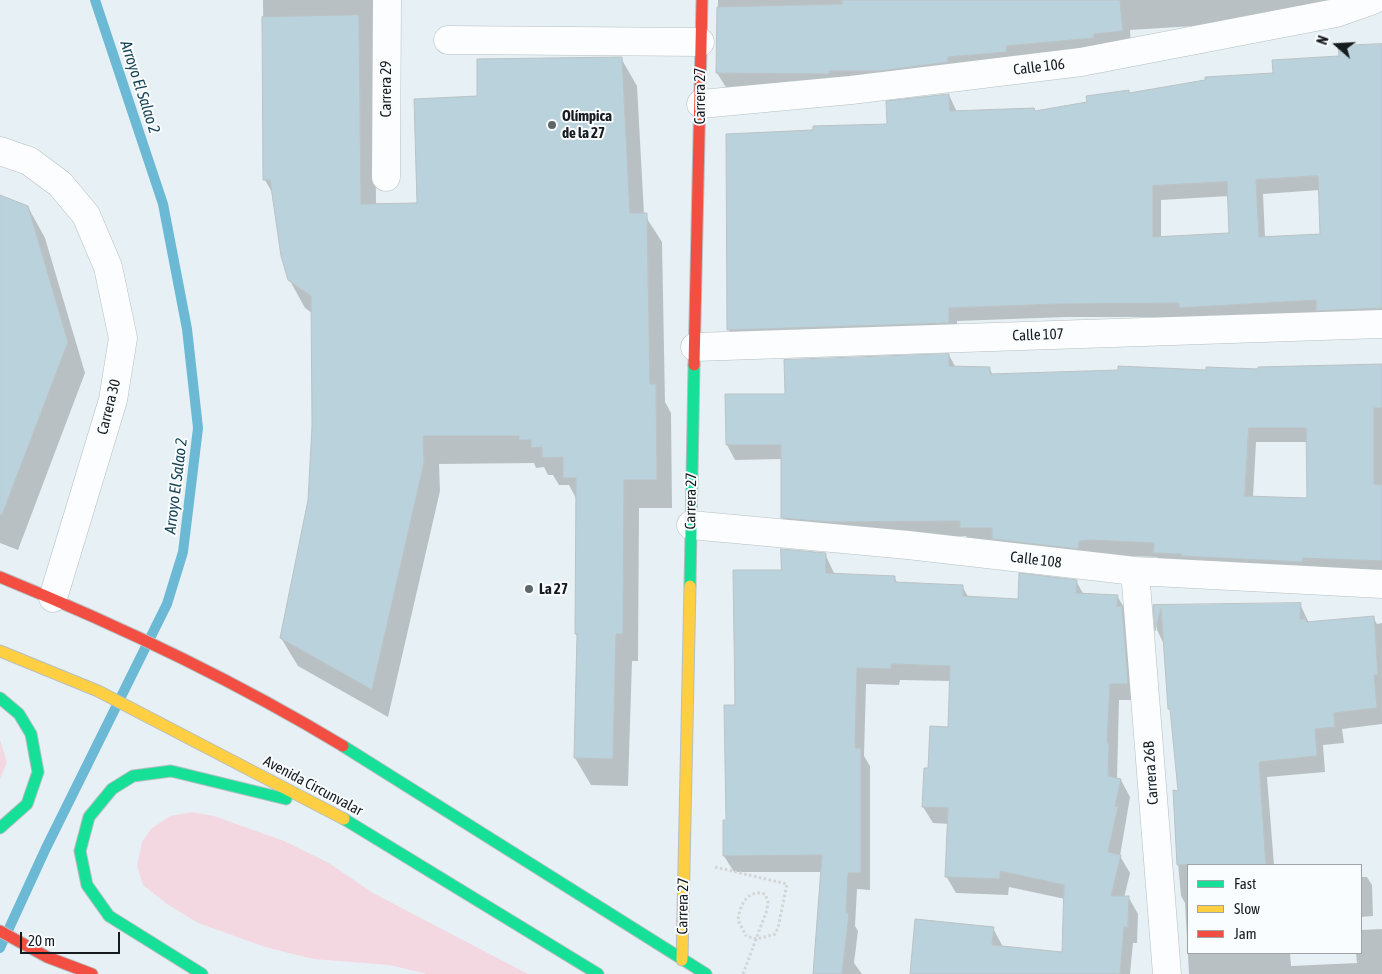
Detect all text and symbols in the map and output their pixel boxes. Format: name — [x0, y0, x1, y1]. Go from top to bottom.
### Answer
north arrow — [1312, 20, 1362, 70]
text: N — [1314, 34, 1332, 47]
water label: Arroyo El Salao 2 — [116, 38, 164, 136]
street label: Calle 106 — [1012, 55, 1066, 79]
street label: Carrera 29 — [377, 61, 395, 117]
street label: Carrera 27 — [691, 68, 709, 124]
place label: Olímpica de la 27 — [562, 107, 612, 142]
marker: Olímpica de la 27 — [546, 119, 558, 131]
street label: Calle 107 — [1012, 325, 1064, 345]
street label: Carrera 30 — [93, 377, 125, 437]
water label: Arroyo El Salao 2 — [161, 437, 191, 535]
street label: Carrera 27 — [682, 473, 700, 529]
street label: Calle 108 — [1009, 548, 1063, 572]
place label: La 27 — [539, 580, 568, 598]
marker: La 27 — [523, 583, 535, 595]
street label: Carrera 26B — [1140, 741, 1162, 805]
street label: Avenida Circunvalar — [260, 752, 366, 820]
legend — [1187, 864, 1362, 954]
text: Fast — [1234, 875, 1256, 892]
street label: Carrera 27 — [674, 878, 692, 934]
text: Slow — [1234, 900, 1260, 917]
scale bar — [22, 922, 122, 954]
text: Jam — [1234, 925, 1257, 942]
text: 20 m — [28, 932, 55, 949]

